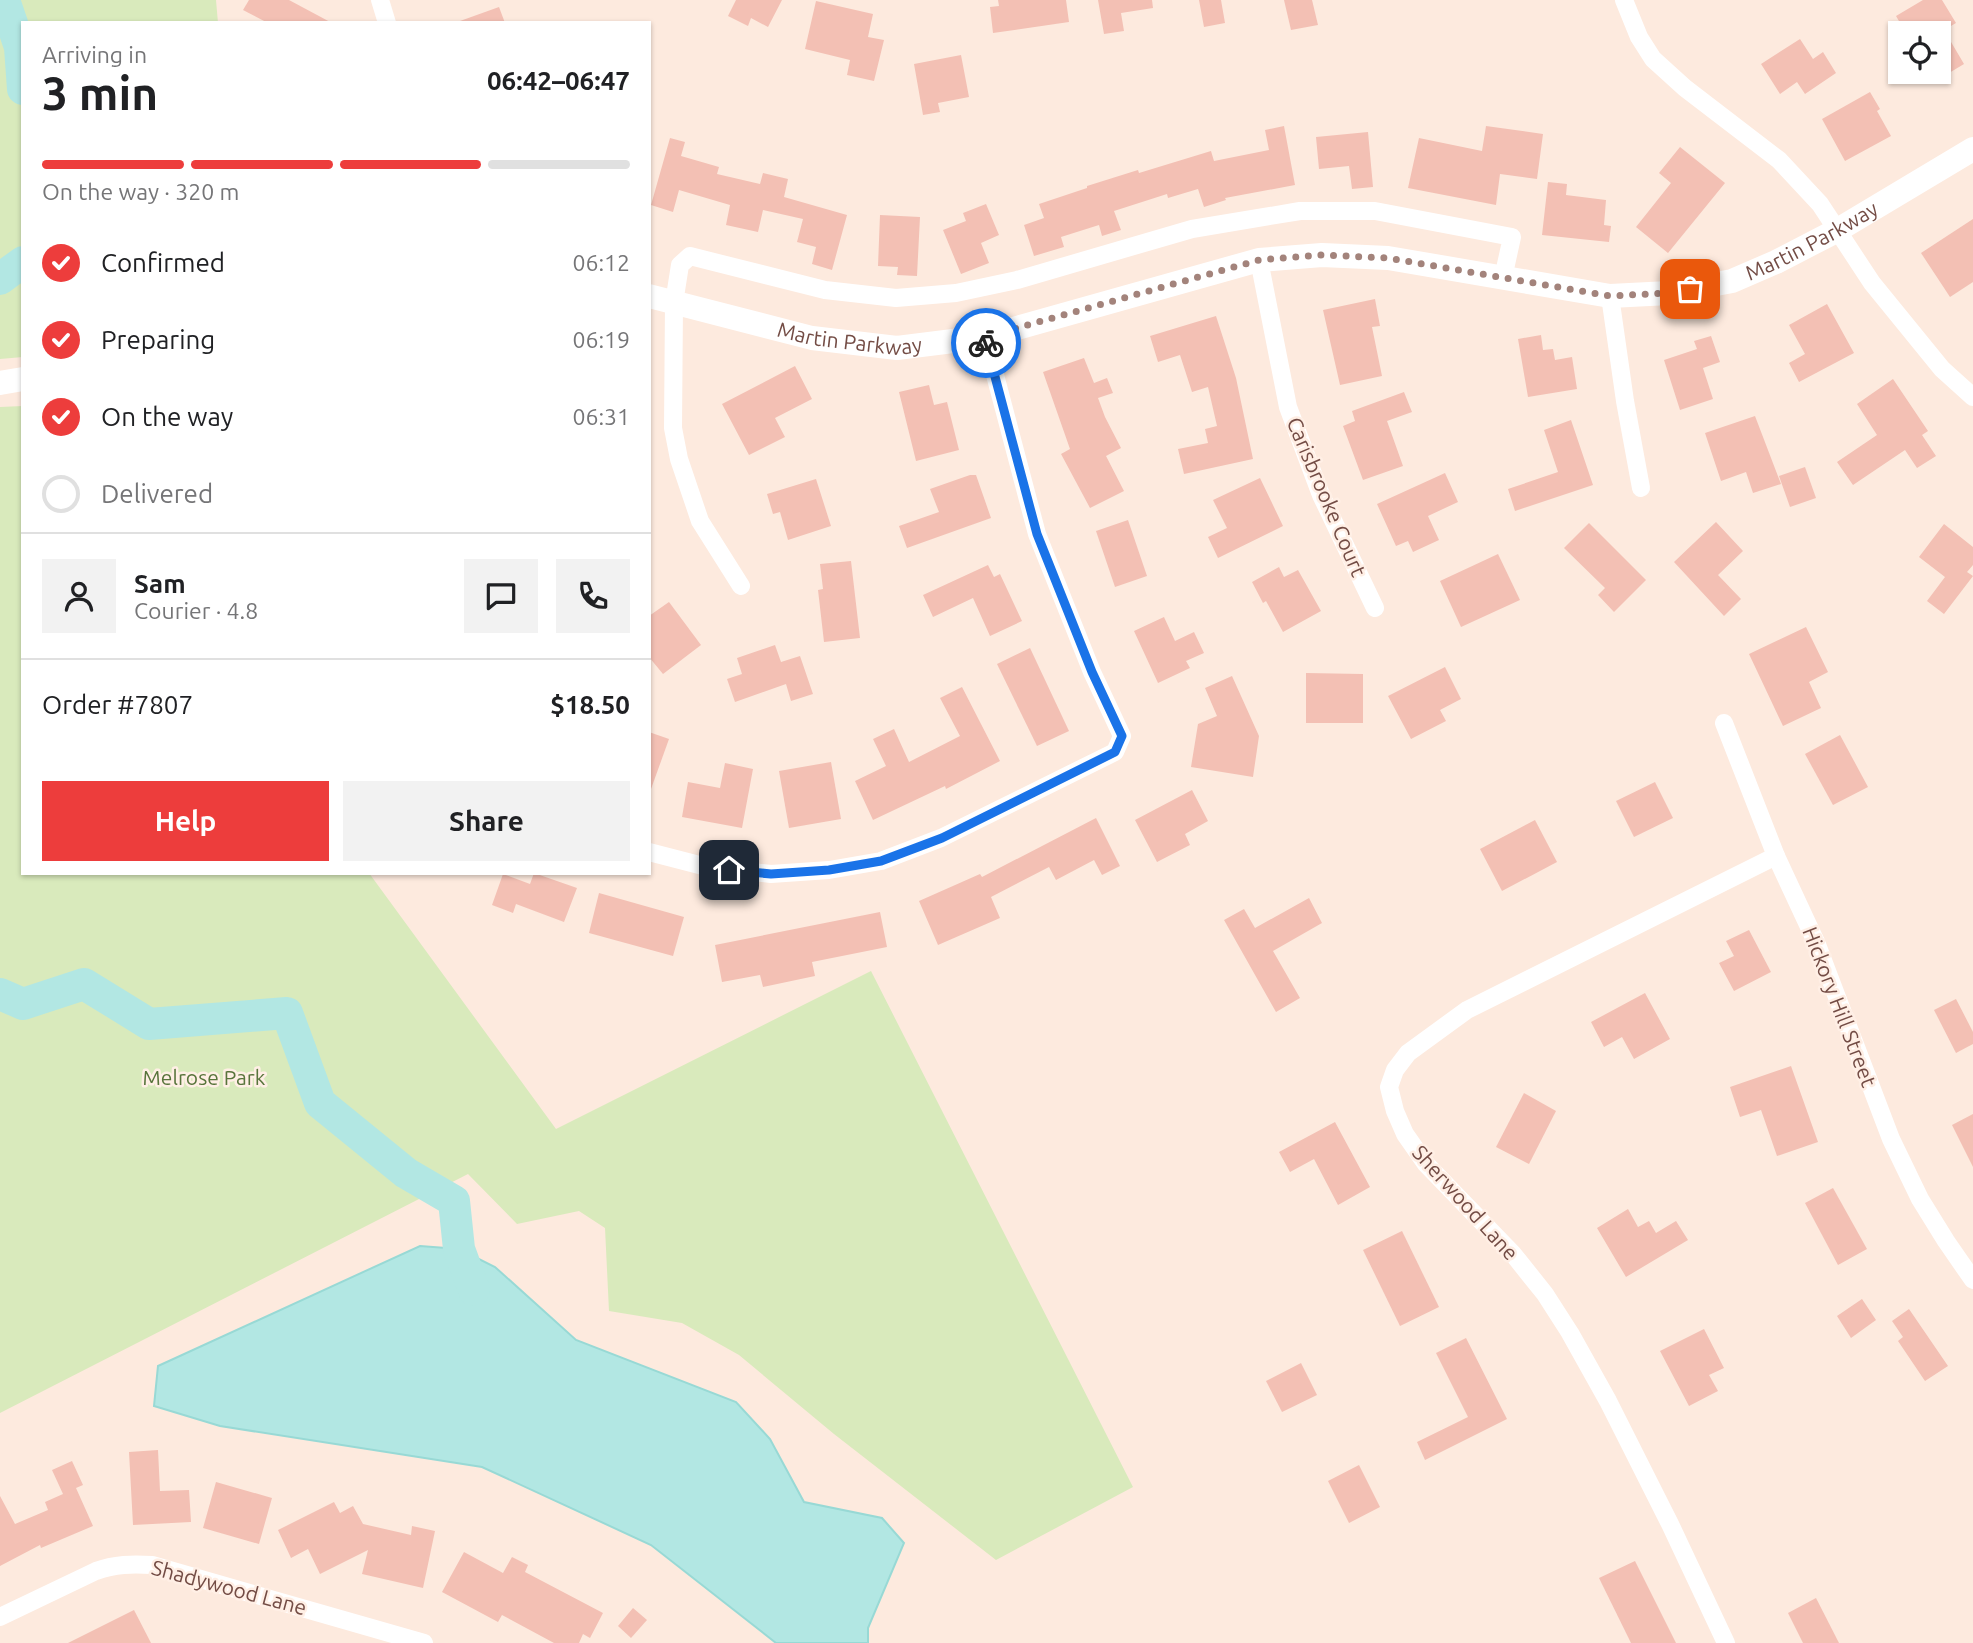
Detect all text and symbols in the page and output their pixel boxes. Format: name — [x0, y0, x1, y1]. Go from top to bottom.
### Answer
map controls — [1888, 21, 1951, 84]
button: locate — [1888, 21, 1951, 84]
text: Arriving in — [42, 42, 147, 67]
text: 06:42–06:47 — [487, 66, 630, 95]
text: 3 min — [42, 67, 158, 119]
text: On the way · 320 m — [42, 179, 239, 204]
street label: Martin Parkway — [1742, 196, 1882, 285]
icon: check — [42, 244, 80, 282]
text: Confirmed — [101, 248, 225, 277]
text: 06:12 — [572, 250, 630, 275]
pin — [1660, 259, 1720, 319]
icon: bag — [1671, 270, 1709, 308]
courier — [951, 308, 1021, 378]
street label: Martin Parkway — [775, 317, 923, 359]
icon: check — [42, 321, 80, 359]
icon: bike — [967, 324, 1005, 362]
text: Preparing — [101, 325, 215, 354]
text: 06:19 — [572, 327, 630, 352]
icon: check — [42, 398, 80, 436]
text: On the way — [101, 402, 233, 431]
text: 06:31 — [572, 404, 630, 429]
street label: Carisbrooke Court — [1283, 413, 1371, 580]
text: Delivered — [101, 479, 213, 508]
button: person — [42, 559, 116, 633]
button: chat — [464, 559, 538, 633]
button: phone — [556, 559, 630, 633]
text: Sam — [134, 569, 186, 598]
text: Courier · 4.8 — [134, 598, 258, 623]
text: Order #7807 — [42, 690, 193, 719]
text: $18.50 — [550, 690, 630, 719]
button: Help — [42, 781, 329, 861]
button: Share — [343, 781, 630, 861]
pin — [699, 840, 759, 900]
icon: home — [710, 851, 748, 889]
street label: Hickory Hill Street — [1798, 923, 1882, 1090]
park label: Melrose Park — [143, 1065, 266, 1089]
street label: Sherwood Lane — [1408, 1140, 1524, 1265]
street label: Shadywood Lane — [149, 1555, 309, 1619]

